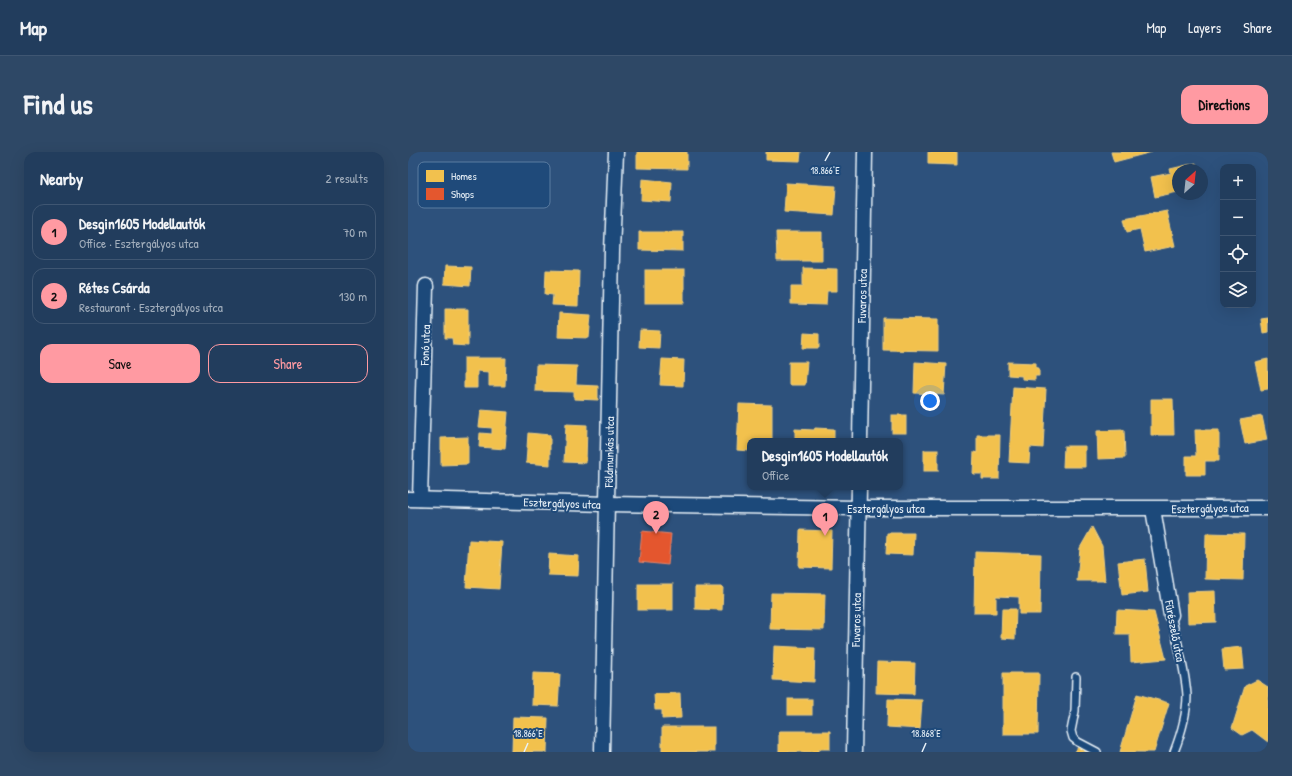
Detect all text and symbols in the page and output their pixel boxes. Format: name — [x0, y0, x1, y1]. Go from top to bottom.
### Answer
text: Map — [20, 15, 47, 41]
text: Map — [1146, 18, 1166, 37]
text: Layers — [1188, 18, 1221, 37]
text: Share — [1243, 18, 1272, 37]
text: Find us — [24, 85, 93, 123]
button: Directions — [1181, 85, 1268, 124]
legend — [418, 162, 550, 208]
text: 18.866°E — [810, 164, 840, 177]
north arrow — [1172, 164, 1208, 200]
map controls — [1220, 164, 1256, 308]
button: + — [1220, 164, 1256, 200]
text: Nearby — [40, 167, 83, 190]
text: 2 results — [326, 169, 368, 187]
text: Homes — [451, 169, 477, 183]
text: Shops — [451, 187, 474, 201]
button: − — [1220, 200, 1256, 236]
text: Desgin1605 Modellautók — [79, 213, 205, 234]
text: 1 — [52, 223, 56, 241]
text: 70 m — [343, 223, 367, 241]
text: Office · Esztergályos utca — [79, 234, 199, 252]
button: locate — [1220, 236, 1256, 272]
street label: Fuvaros utca — [853, 269, 871, 324]
button: layers — [1220, 272, 1256, 308]
text: Rétes Csárda — [79, 277, 150, 298]
text: 2 — [51, 287, 57, 305]
text: 130 m — [339, 287, 367, 305]
text: Restaurant · Esztergályos utca — [79, 298, 223, 316]
street label: Fonó utca — [416, 324, 434, 367]
button: Save — [40, 344, 200, 383]
button: Share — [208, 344, 368, 383]
your location — [920, 391, 940, 411]
street label: Földmunkás utca — [600, 416, 618, 489]
popup — [747, 438, 903, 490]
text: Desgin1605 Modellautók — [762, 445, 888, 466]
text: Office — [762, 466, 789, 484]
street label: Esztergályos utca — [523, 493, 601, 513]
street label: Esztergályos utca — [1171, 499, 1249, 517]
street label: Esztergályos utca — [847, 500, 925, 517]
pin: 2 — [643, 501, 669, 534]
pin: 1 — [812, 503, 838, 536]
street label: Fuvaros utca — [847, 593, 865, 648]
street label: Fűrészelő utca — [1161, 598, 1189, 663]
text: 18.866°E — [513, 727, 543, 740]
text: 18.868°E — [911, 727, 941, 740]

